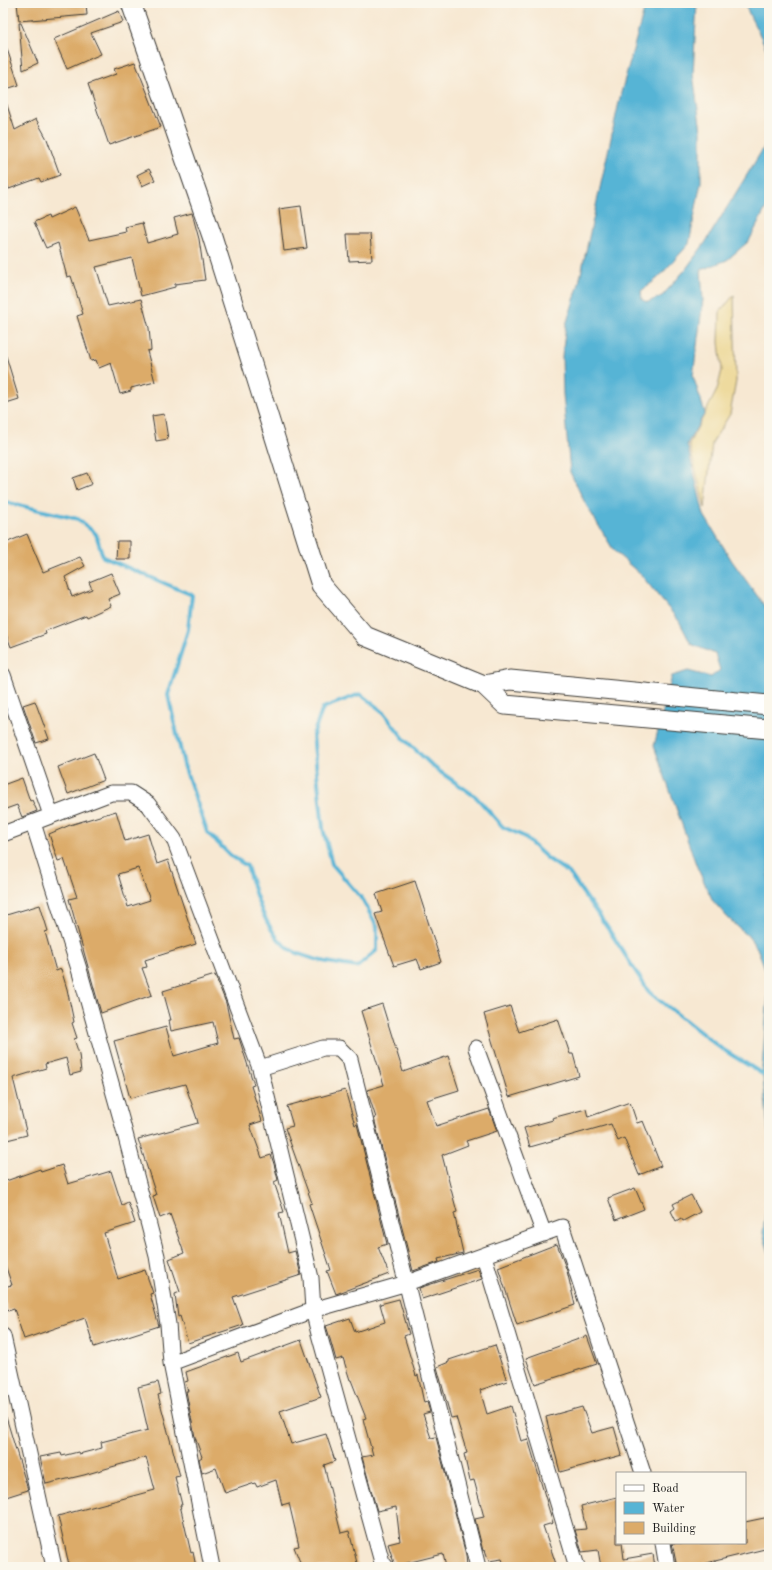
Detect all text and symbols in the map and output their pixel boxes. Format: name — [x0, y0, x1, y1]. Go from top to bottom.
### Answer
legend — [616, 1472, 746, 1544]
text: Road — [652, 1483, 679, 1495]
text: Water — [652, 1503, 685, 1515]
text: Building — [652, 1523, 696, 1535]

